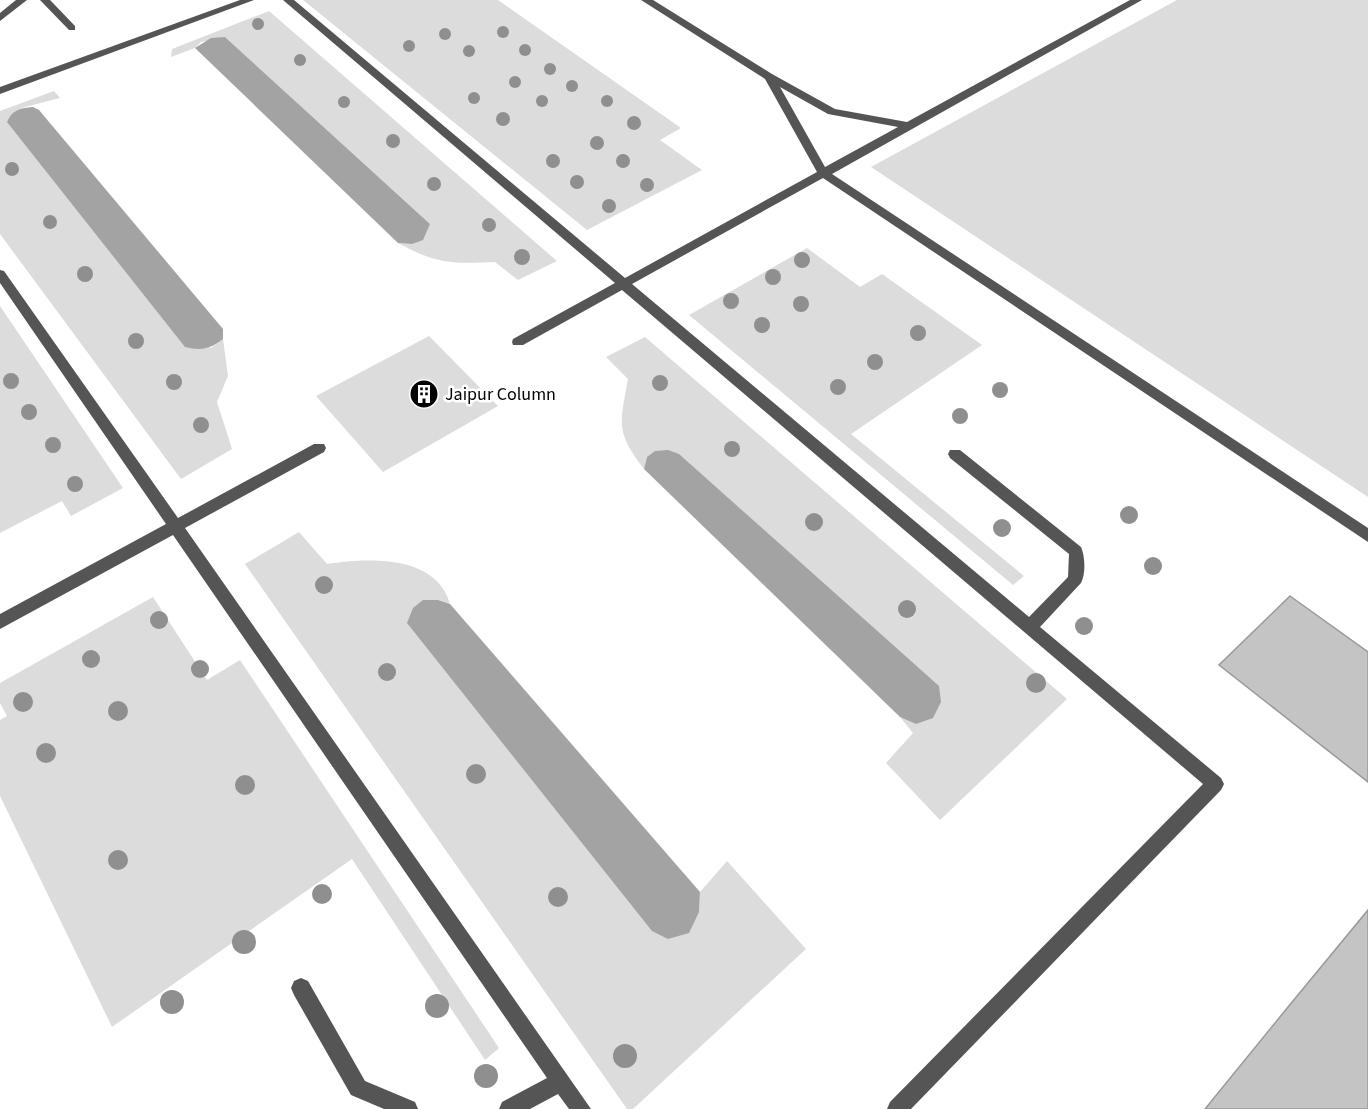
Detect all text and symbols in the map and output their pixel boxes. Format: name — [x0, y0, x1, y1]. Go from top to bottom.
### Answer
building icon: Jaipur Column — [408, 378, 440, 410]
place label: Jaipur Column — [445, 382, 556, 407]

